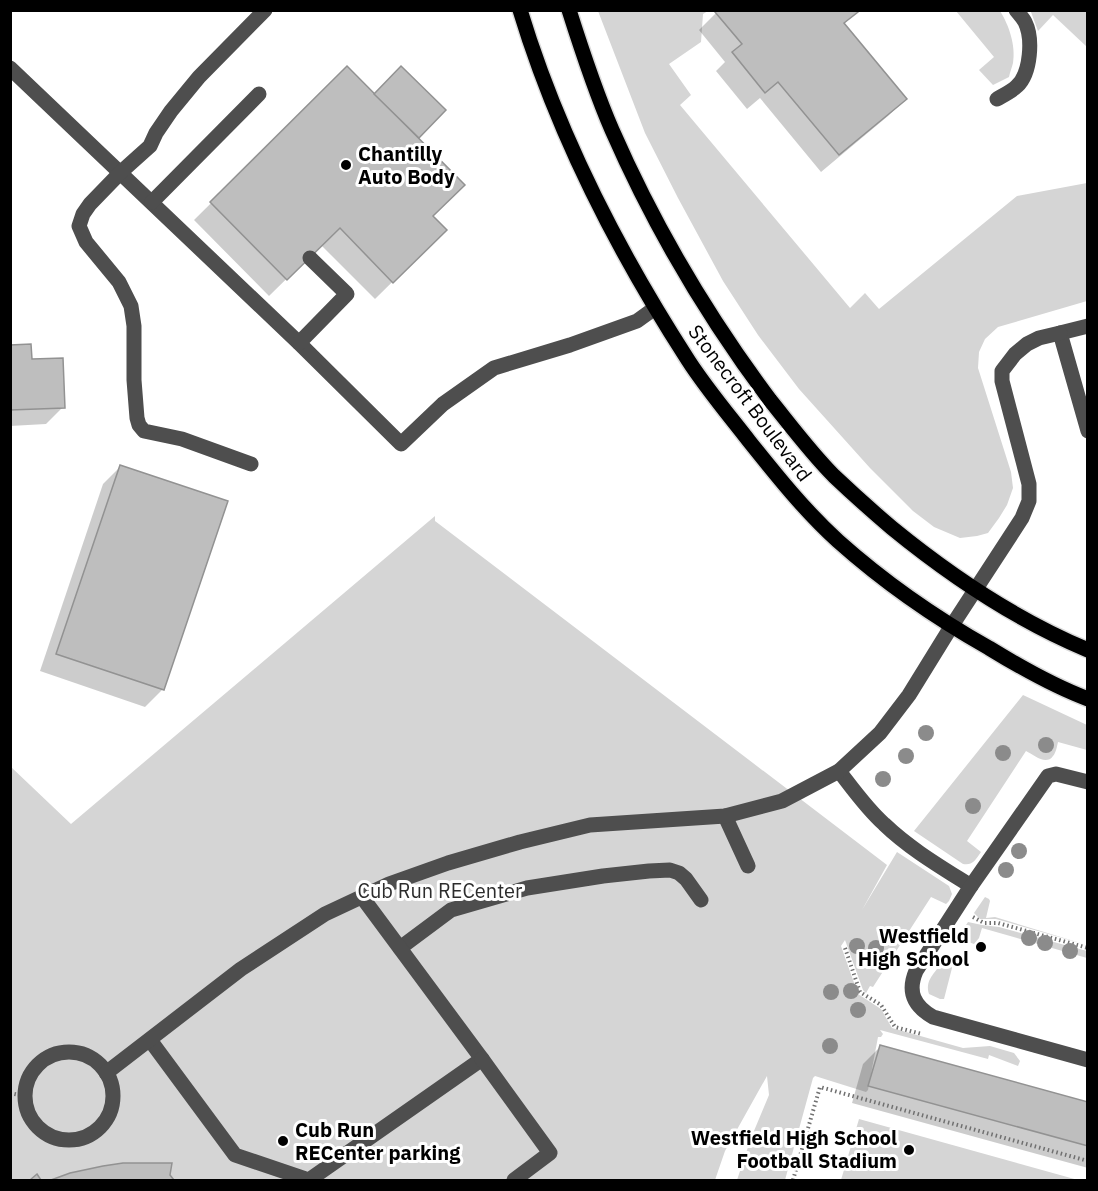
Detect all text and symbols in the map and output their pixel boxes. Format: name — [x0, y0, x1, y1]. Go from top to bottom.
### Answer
place label: Chantilly Auto Body — [358, 140, 455, 190]
marker: Chantilly Auto Body — [339, 158, 353, 172]
street label: Stonecroft Boulevard — [683, 319, 818, 487]
park label: Cub Run RECenter — [358, 877, 522, 904]
place label: Westfield High School — [858, 922, 969, 972]
marker: Westfield High School — [974, 940, 988, 954]
place label: Cub Run RECenter parking — [295, 1116, 461, 1166]
place label: Westfield High School Football Stadium — [691, 1124, 897, 1174]
marker: Cub Run RECenter parking — [276, 1134, 290, 1148]
marker: Westfield High School Football Stadium — [902, 1143, 916, 1157]

